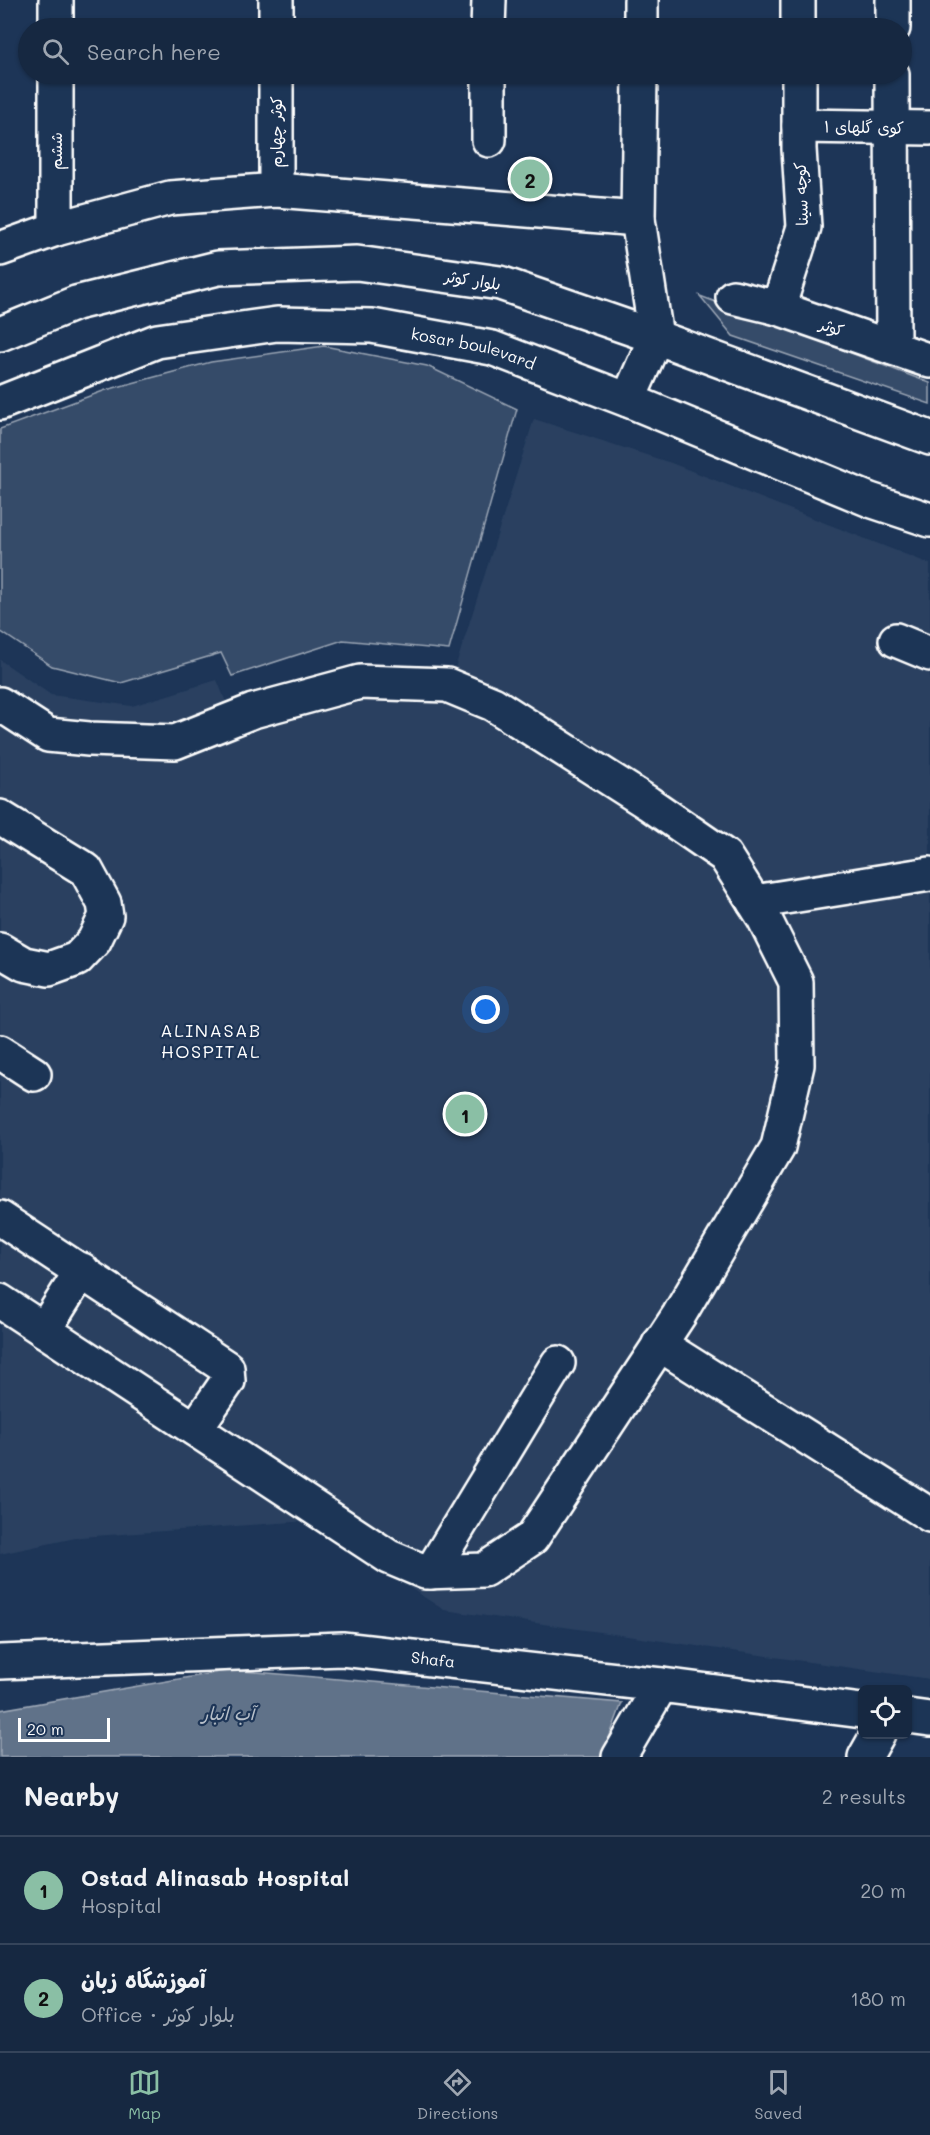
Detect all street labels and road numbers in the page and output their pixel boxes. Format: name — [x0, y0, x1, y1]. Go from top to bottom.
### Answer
street label: کوثر چهارم — [265, 96, 289, 168]
street label: کوی گلهای ۱ — [824, 115, 904, 139]
street label: ششم — [45, 132, 69, 170]
street label: کوچه سینا — [789, 161, 813, 226]
street label: بلوار کوثر — [441, 264, 503, 295]
street label: کوثر — [815, 312, 847, 341]
street label: kosar boulevard — [410, 322, 539, 374]
street label: Shafa — [410, 1646, 456, 1672]

